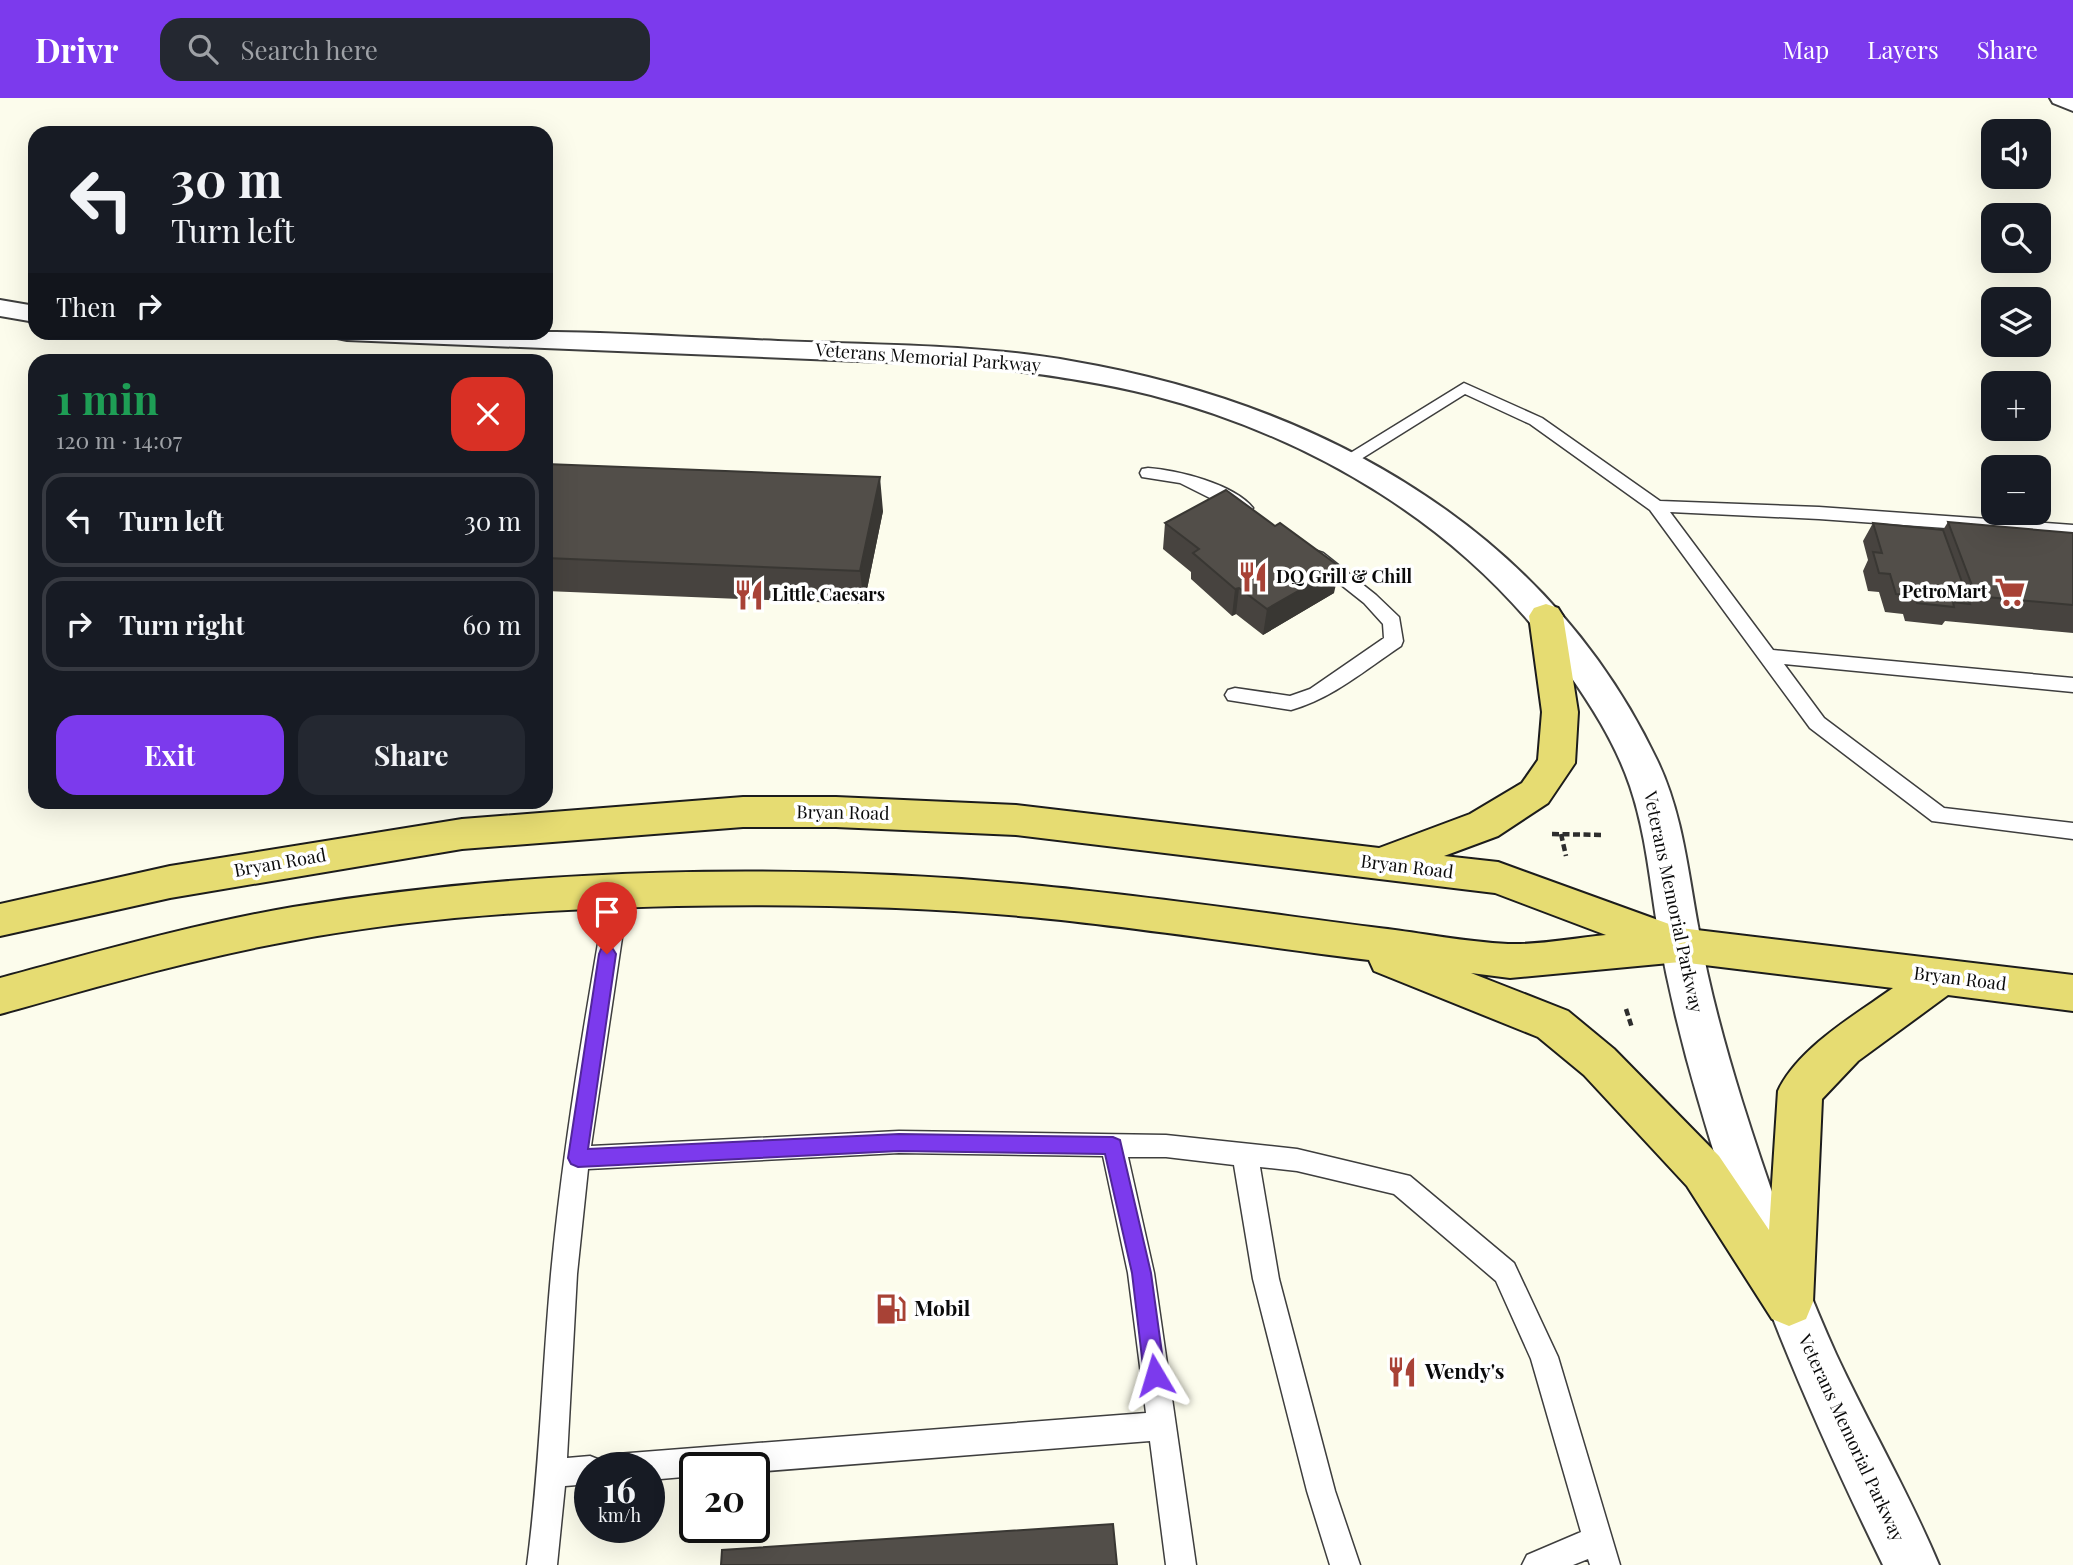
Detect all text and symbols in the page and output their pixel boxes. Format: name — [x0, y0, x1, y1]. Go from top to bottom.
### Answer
search box — [160, 18, 650, 81]
text: Drivr — [35, 27, 118, 71]
icon: search — [184, 30, 222, 68]
text: Search here — [240, 32, 378, 67]
text: Map — [1783, 33, 1829, 65]
text: Layers — [1867, 33, 1939, 65]
text: Share — [1977, 33, 2038, 65]
map controls — [1981, 119, 2051, 525]
button: sound — [1981, 119, 2051, 189]
text: 30 m — [171, 145, 282, 210]
icon: left — [56, 154, 147, 245]
button: search — [1981, 203, 2051, 273]
text: Turn left — [171, 208, 295, 251]
icon: right — [130, 287, 168, 325]
button: layers — [1981, 287, 2051, 357]
text: Then — [56, 289, 116, 324]
street label: Veterans Memorial Parkway — [814, 337, 1042, 377]
text: 1 min — [56, 370, 159, 426]
button: + — [1981, 371, 2051, 441]
button: close — [451, 377, 525, 451]
text: 120 m · 14:07 — [56, 424, 182, 455]
button: − — [1981, 455, 2051, 525]
icon: left — [60, 501, 98, 539]
text: Turn left — [119, 503, 224, 538]
text: 30 m — [464, 503, 521, 538]
restaurant icon: DQ Grill & Chill — [1236, 560, 1270, 594]
place label: DQ Grill & Chill — [1276, 564, 1413, 588]
supermarket icon: PetroMart — [1993, 575, 2027, 609]
restaurant icon: Little Caesars — [732, 578, 766, 612]
place label: PetroMart — [1902, 579, 1988, 603]
place label: Little Caesars — [772, 582, 885, 606]
icon: right — [60, 605, 98, 643]
text: Turn right — [119, 607, 245, 642]
text: 60 m — [462, 607, 521, 642]
button: Exit — [56, 715, 284, 795]
button: Share — [298, 715, 525, 795]
street label: Veterans Memorial Parkway — [1639, 788, 1709, 1015]
street label: Bryan Road — [796, 799, 890, 825]
street label: Bryan Road — [232, 842, 328, 882]
street label: Bryan Road — [1359, 848, 1455, 884]
pin — [577, 882, 637, 954]
icon: arrive — [588, 893, 626, 931]
street label: Bryan Road — [1912, 960, 2008, 996]
fuel station icon: Mobil — [874, 1292, 908, 1326]
place label: Mobil — [914, 1293, 971, 1321]
street label: Veterans Memorial Parkway — [1793, 1329, 1911, 1545]
position arrow — [1118, 1338, 1192, 1412]
restaurant icon: Wendy's — [1385, 1355, 1419, 1389]
place label: Wendy's — [1424, 1356, 1505, 1384]
speed limit sign: 20 — [679, 1452, 770, 1543]
text: 16 — [603, 1465, 636, 1512]
text: km/h — [598, 1503, 641, 1527]

